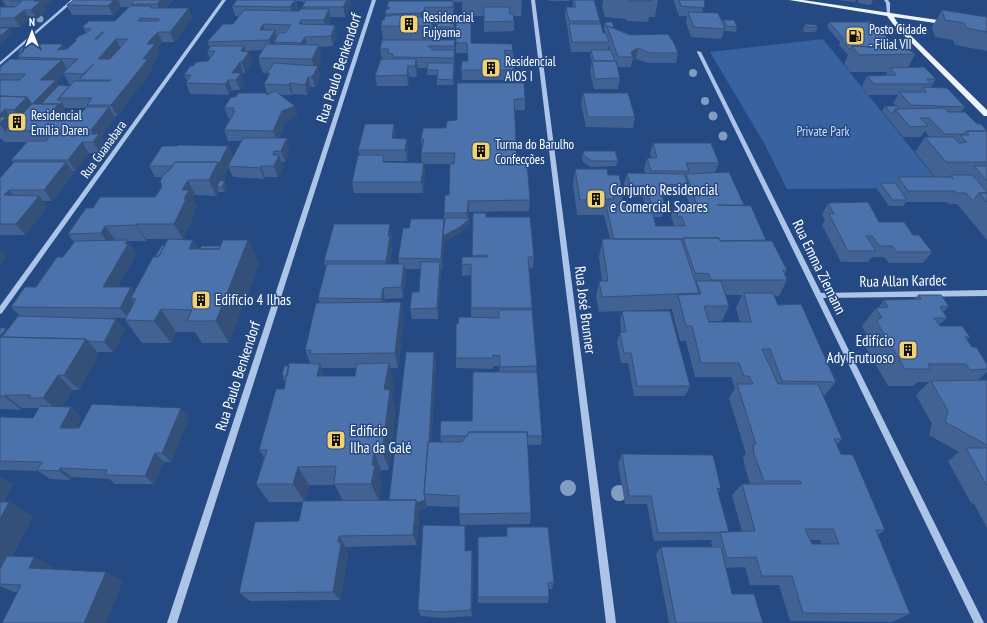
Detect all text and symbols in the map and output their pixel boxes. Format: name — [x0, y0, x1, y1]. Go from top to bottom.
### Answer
place label: Residencial Fujyama — [423, 9, 474, 41]
street label: Rua Paulo Benkendorf — [312, 10, 366, 125]
north arrow — [12, 12, 52, 52]
building icon: Residencial Fujyama — [398, 13, 420, 35]
text: N — [29, 15, 35, 29]
place label: Posto Cidade - Filial VII — [869, 21, 927, 53]
fuel station icon: Posto Cidade - Filial VII — [844, 25, 866, 47]
place label: Residencial AIOS I — [505, 53, 556, 85]
building icon: Residencial AIOS I — [480, 57, 502, 79]
place label: Residencial Emília Daren — [31, 107, 89, 139]
building icon: Residencial Emília Daren — [6, 111, 28, 133]
street label: Rua Guanabara — [77, 117, 130, 182]
park label: Private Park — [796, 123, 850, 140]
place label: Turma do Barulho Confecções — [495, 136, 575, 168]
building icon: Turma do Barulho Confecções — [470, 140, 492, 162]
place label: Conjunto Residencial e Comercial Soares — [610, 180, 719, 216]
building icon: Conjunto Residencial e Comercial Soares — [585, 188, 607, 210]
street label: Rua Emma Ziemann — [788, 216, 851, 317]
street label: Rua José Brunner — [571, 265, 600, 356]
street label: Rua Allan Kardec — [859, 270, 948, 291]
building icon: Edifício 4 Ilhas — [190, 289, 212, 311]
place label: Edifício 4 Ilhas — [215, 290, 291, 309]
street label: Rua Paulo Benkendorf — [211, 318, 265, 433]
place label: Edifício Ady Frutuoso — [827, 331, 894, 367]
building icon: Edifício Ady Frutuoso — [897, 339, 919, 361]
place label: Edificio Ilha da Galé — [350, 421, 412, 457]
building icon: Edificio Ilha da Galé — [325, 429, 347, 451]

